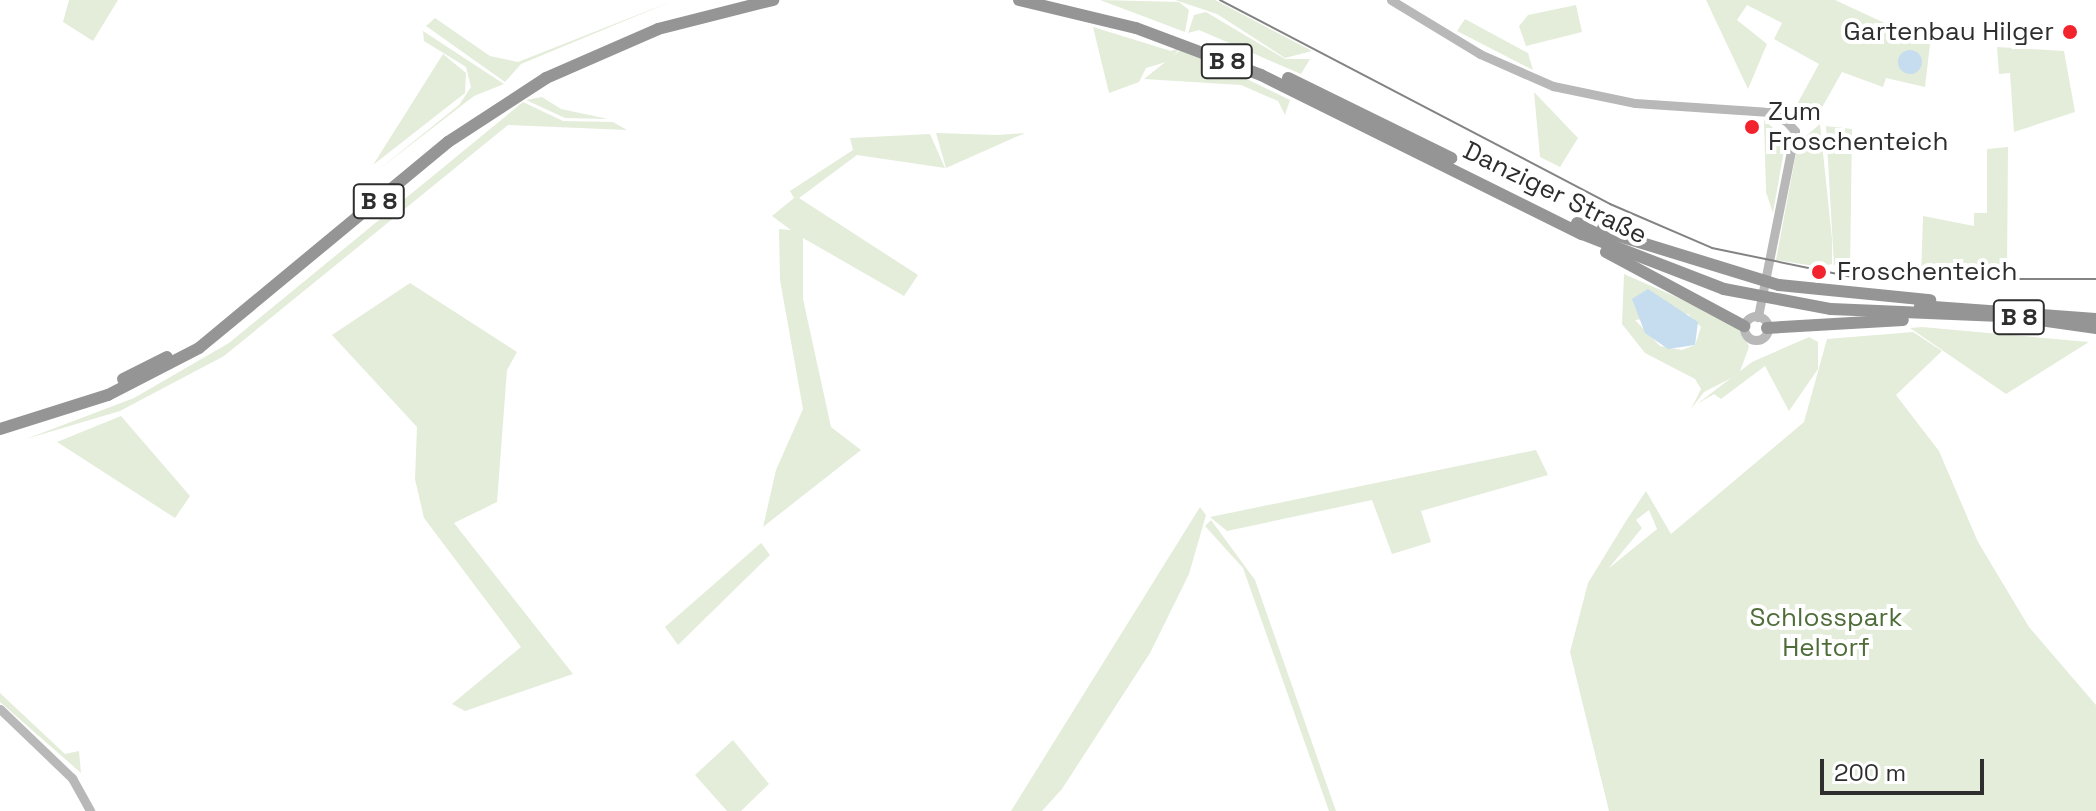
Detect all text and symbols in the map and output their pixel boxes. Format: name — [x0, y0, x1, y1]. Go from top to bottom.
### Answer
place label: Gartenbau Hilger — [1844, 16, 2054, 48]
marker: Gartenbau Hilger — [2061, 23, 2079, 41]
road number: B 8 — [1199, 41, 1255, 81]
place label: Zum Froschenteich — [1768, 96, 1948, 158]
marker: Zum Froschenteich — [1743, 118, 1761, 136]
street label: Danziger Straße — [1458, 135, 1652, 251]
road number: B 8 — [351, 181, 407, 221]
place label: Froschenteich — [1837, 256, 2017, 288]
marker: Froschenteich — [1808, 261, 1830, 283]
road number: B 8 — [1991, 297, 2047, 337]
park label: Schlosspark Heltorf — [1750, 602, 1902, 664]
scale bar — [1824, 743, 1988, 793]
text: 200 m — [1834, 757, 1906, 788]

